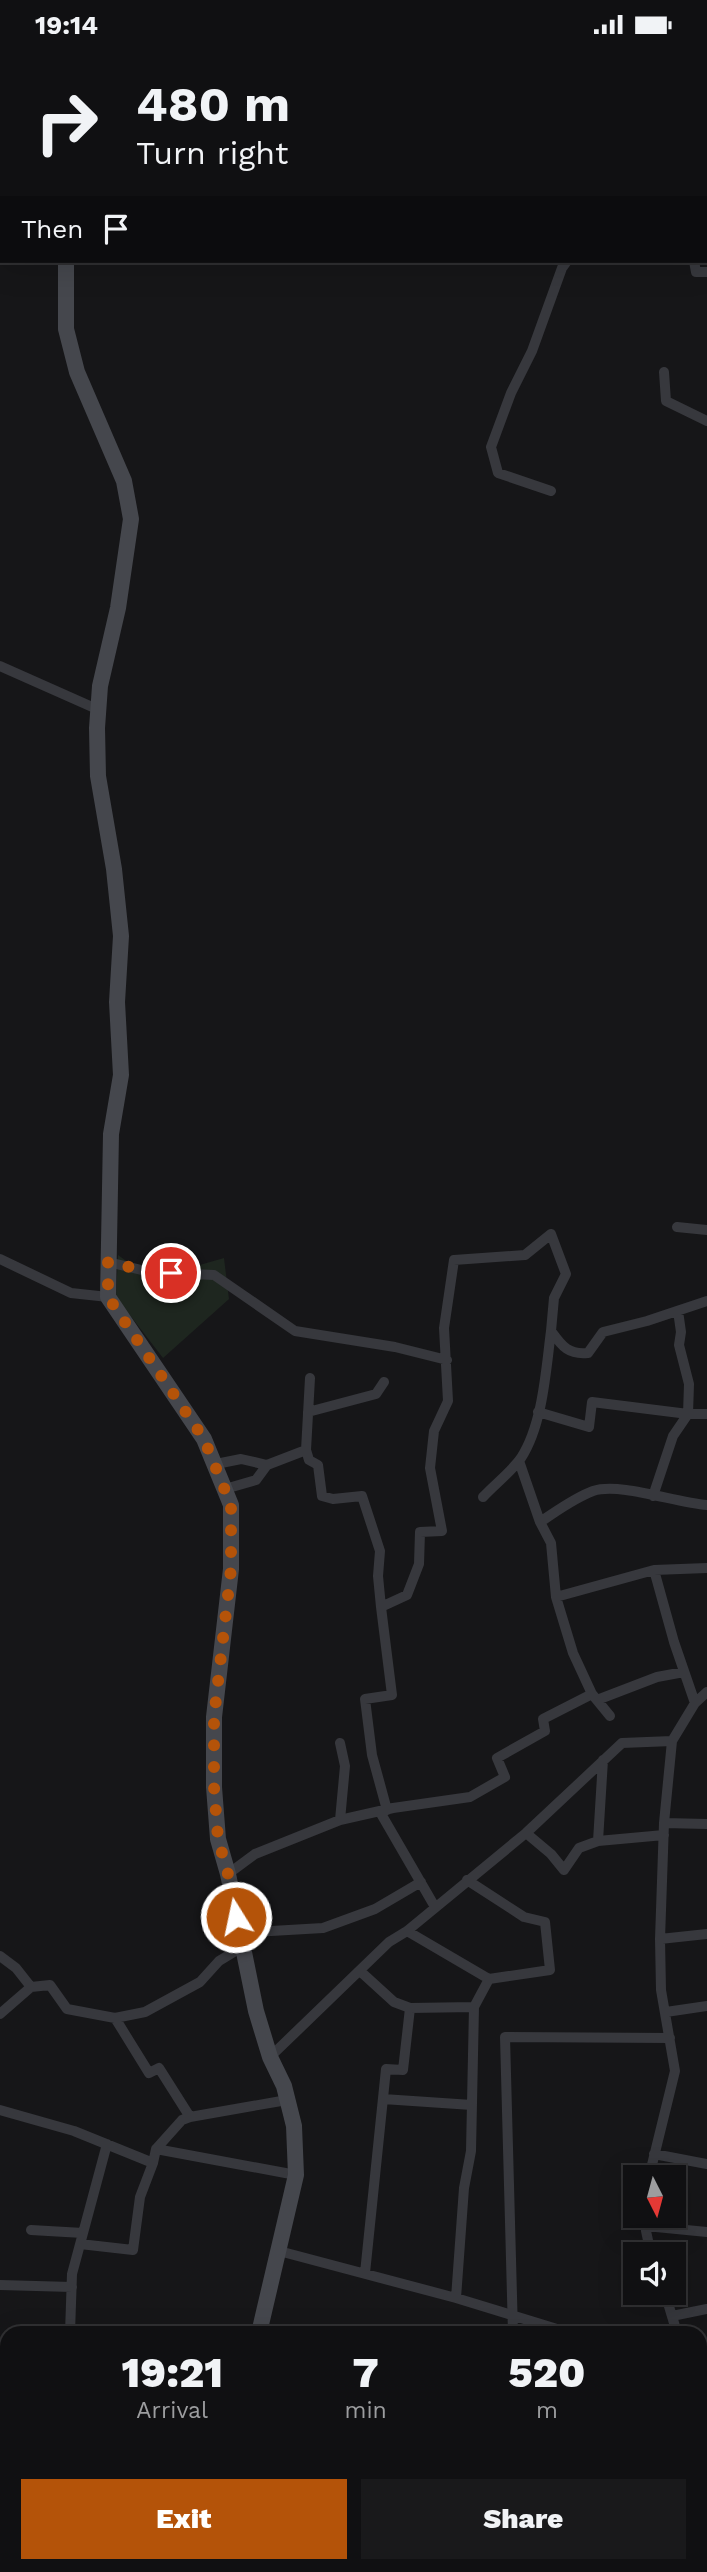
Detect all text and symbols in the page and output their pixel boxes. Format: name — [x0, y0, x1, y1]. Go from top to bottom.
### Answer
text: 19:14 — [35, 10, 98, 40]
text: 480 m — [136, 75, 290, 133]
icon: right — [21, 77, 112, 168]
text: Turn right — [136, 134, 288, 172]
icon: arrive — [97, 210, 135, 248]
text: Then — [21, 214, 83, 244]
pin — [141, 1243, 201, 1303]
icon: arrive — [152, 1254, 190, 1292]
position arrow — [199, 1880, 273, 1954]
north arrow — [623, 2165, 686, 2228]
map controls — [623, 2165, 686, 2305]
button: sound — [623, 2242, 686, 2305]
text: 19:21 — [122, 2348, 223, 2397]
text: 7 — [352, 2348, 379, 2397]
text: 520 — [508, 2348, 585, 2397]
text: Arrival — [136, 2397, 208, 2424]
text: min — [344, 2397, 387, 2424]
text: m — [536, 2397, 558, 2424]
button: Exit — [21, 2479, 347, 2559]
button: Share — [361, 2479, 686, 2559]

